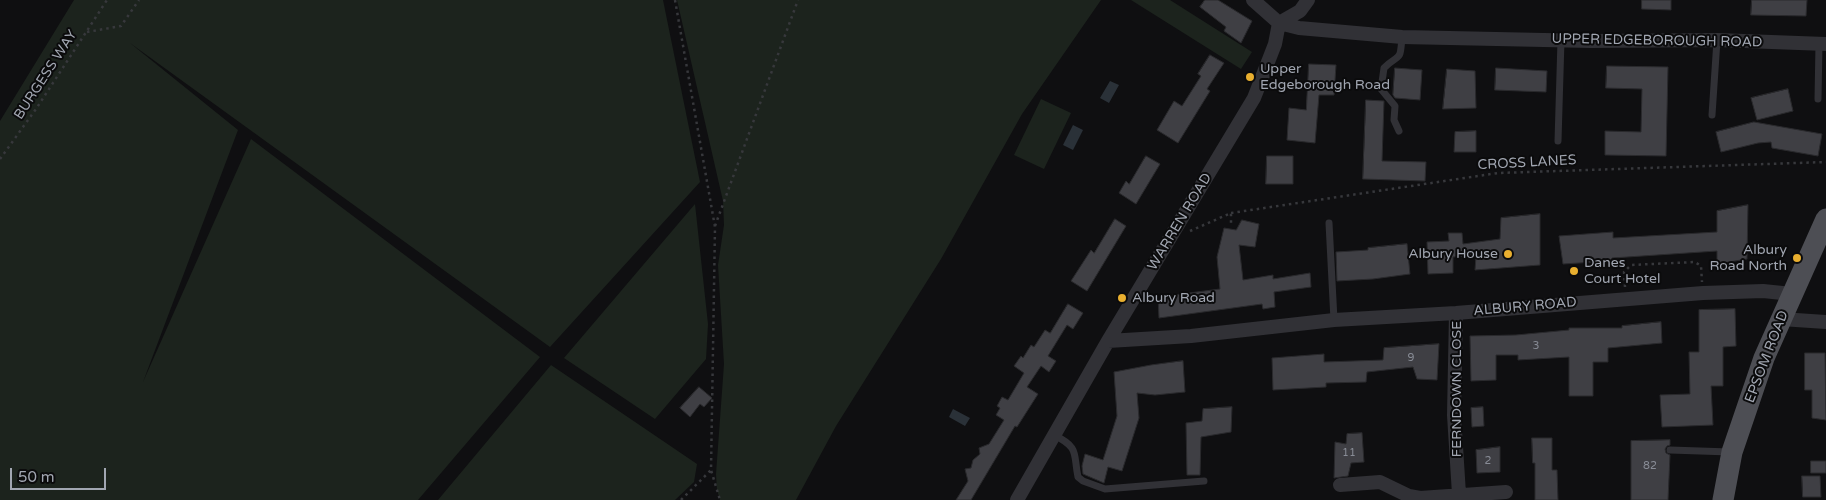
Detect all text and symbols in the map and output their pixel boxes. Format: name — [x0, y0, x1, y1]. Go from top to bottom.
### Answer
street label: BURGESS WAY — [11, 27, 81, 123]
street label: UPPER EDGEBOROUGH ROAD — [1551, 31, 1763, 51]
place label: Upper Edgeborough Road — [1260, 61, 1390, 94]
marker: Upper Edgeborough Road — [1244, 71, 1256, 83]
street label: CROSS LANES — [1477, 152, 1577, 174]
street label: WARREN ROAD — [1144, 170, 1216, 274]
place label: Albury Road North — [1709, 242, 1787, 274]
place label: Albury House — [1408, 246, 1498, 262]
marker: Albury House — [1502, 248, 1514, 260]
marker: Albury Road North — [1791, 252, 1803, 264]
place label: Danes Court Hotel — [1584, 255, 1660, 288]
marker: Danes Court Hotel — [1568, 265, 1580, 277]
place label: Albury Road — [1132, 290, 1215, 306]
marker: Albury Road — [1116, 292, 1128, 304]
street label: ALBURY ROAD — [1473, 294, 1577, 320]
street label: EPSOM ROAD — [1742, 308, 1792, 406]
street label: FERNDOWN CLOSE — [1449, 321, 1465, 457]
house number: 3 — [1533, 339, 1539, 353]
house number: 9 — [1408, 351, 1414, 365]
house number: 11 — [1342, 446, 1356, 460]
house number: 2 — [1485, 454, 1491, 468]
scale bar — [12, 458, 109, 490]
house number: 82 — [1643, 459, 1657, 473]
text: 50 m — [18, 468, 55, 486]

